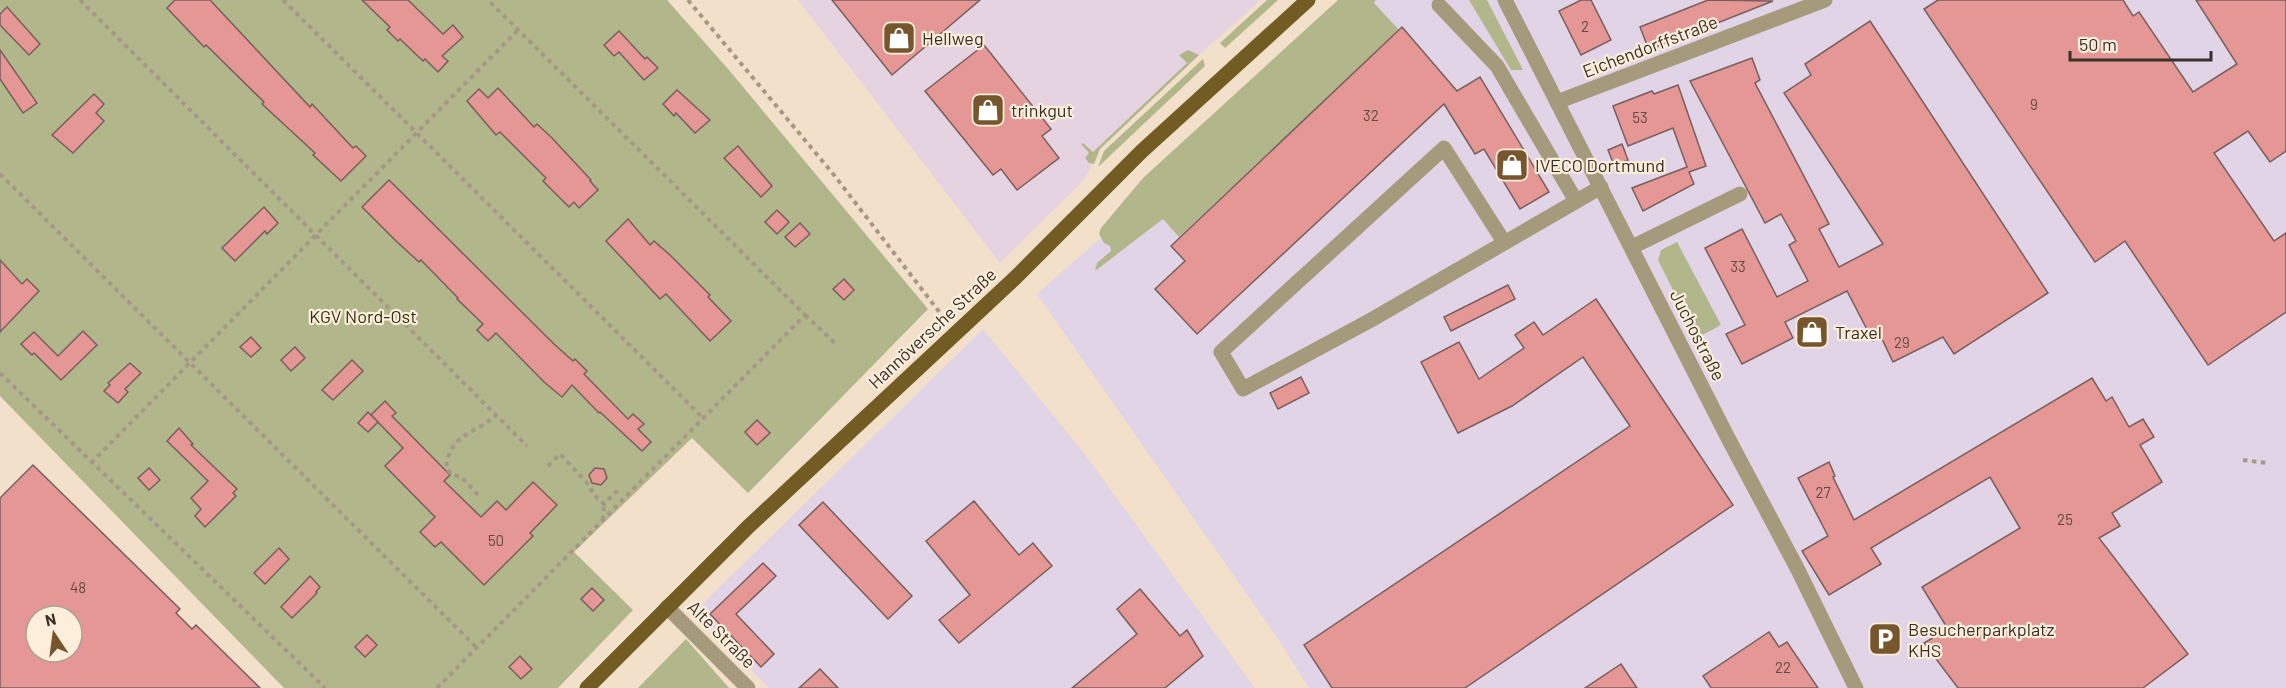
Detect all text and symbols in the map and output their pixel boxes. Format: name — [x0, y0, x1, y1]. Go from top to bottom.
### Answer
street label: Eichendorffstraße — [1579, 10, 1721, 82]
house number: 2 — [1581, 17, 1589, 35]
shop icon: Hellweg — [881, 20, 917, 56]
scale bar — [2070, 24, 2211, 62]
place label: Hellweg — [922, 27, 984, 49]
text: 50 m — [2079, 33, 2117, 55]
shop icon: trinkgut — [970, 92, 1006, 128]
house number: 9 — [2030, 95, 2038, 113]
place label: trinkgut — [1011, 99, 1073, 121]
house number: 32 — [1363, 106, 1379, 124]
house number: 53 — [1632, 108, 1648, 126]
shop icon: IVECO Dortmund — [1494, 147, 1530, 183]
place label: IVECO Dortmund — [1535, 154, 1665, 176]
house number: 33 — [1730, 257, 1746, 275]
street label: Hannöversche Straße — [863, 263, 1001, 393]
street label: Juchostraße — [1666, 286, 1730, 384]
park label: KGV Nord-Ost — [309, 305, 417, 327]
shop icon: Traxel — [1794, 314, 1830, 350]
place label: Traxel — [1835, 321, 1882, 343]
house number: 29 — [1894, 333, 1910, 351]
house number: 27 — [1815, 483, 1831, 501]
house number: 25 — [2057, 510, 2073, 528]
house number: 50 — [488, 531, 504, 549]
house number: 48 — [70, 578, 86, 596]
street label: Alte Straße — [683, 595, 761, 673]
north arrow — [24, 604, 84, 664]
text: N — [43, 608, 58, 629]
place label: Besucherparkplatz KHS — [1908, 618, 2055, 661]
parking icon: Besucherparkplatz KHS — [1867, 621, 1903, 657]
house number: 22 — [1775, 658, 1791, 676]

